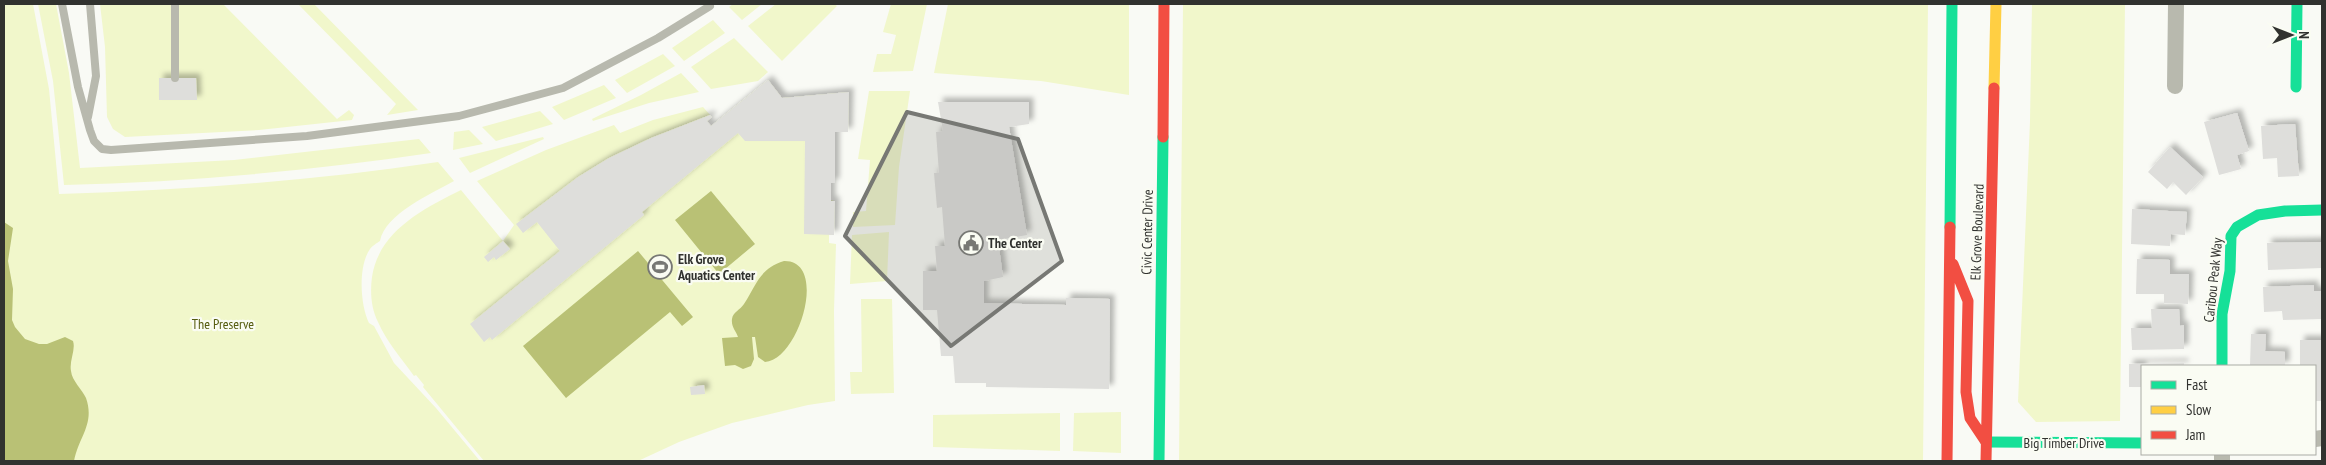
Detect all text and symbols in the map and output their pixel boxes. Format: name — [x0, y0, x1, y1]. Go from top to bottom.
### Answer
north arrow — [2266, 10, 2316, 60]
text: N — [2295, 31, 2313, 39]
street label: Elk Grove Boulevard — [1966, 183, 1988, 281]
street label: Civic Center Drive — [1137, 189, 1157, 275]
public building icon: The Center — [958, 230, 984, 256]
place label: The Center — [988, 234, 1043, 252]
street label: Caribou Peak Way — [2200, 236, 2226, 323]
place label: Elk Grove Aquatics Center — [677, 250, 756, 284]
sports icon: Elk Grove Aquatics Center — [647, 254, 673, 280]
park label: The Preserve — [192, 315, 254, 333]
legend — [2141, 365, 2316, 455]
text: Fast — [2186, 375, 2207, 394]
text: Slow — [2186, 400, 2211, 419]
text: Jam — [2185, 425, 2205, 444]
street label: Big Timber Drive — [2024, 434, 2105, 452]

